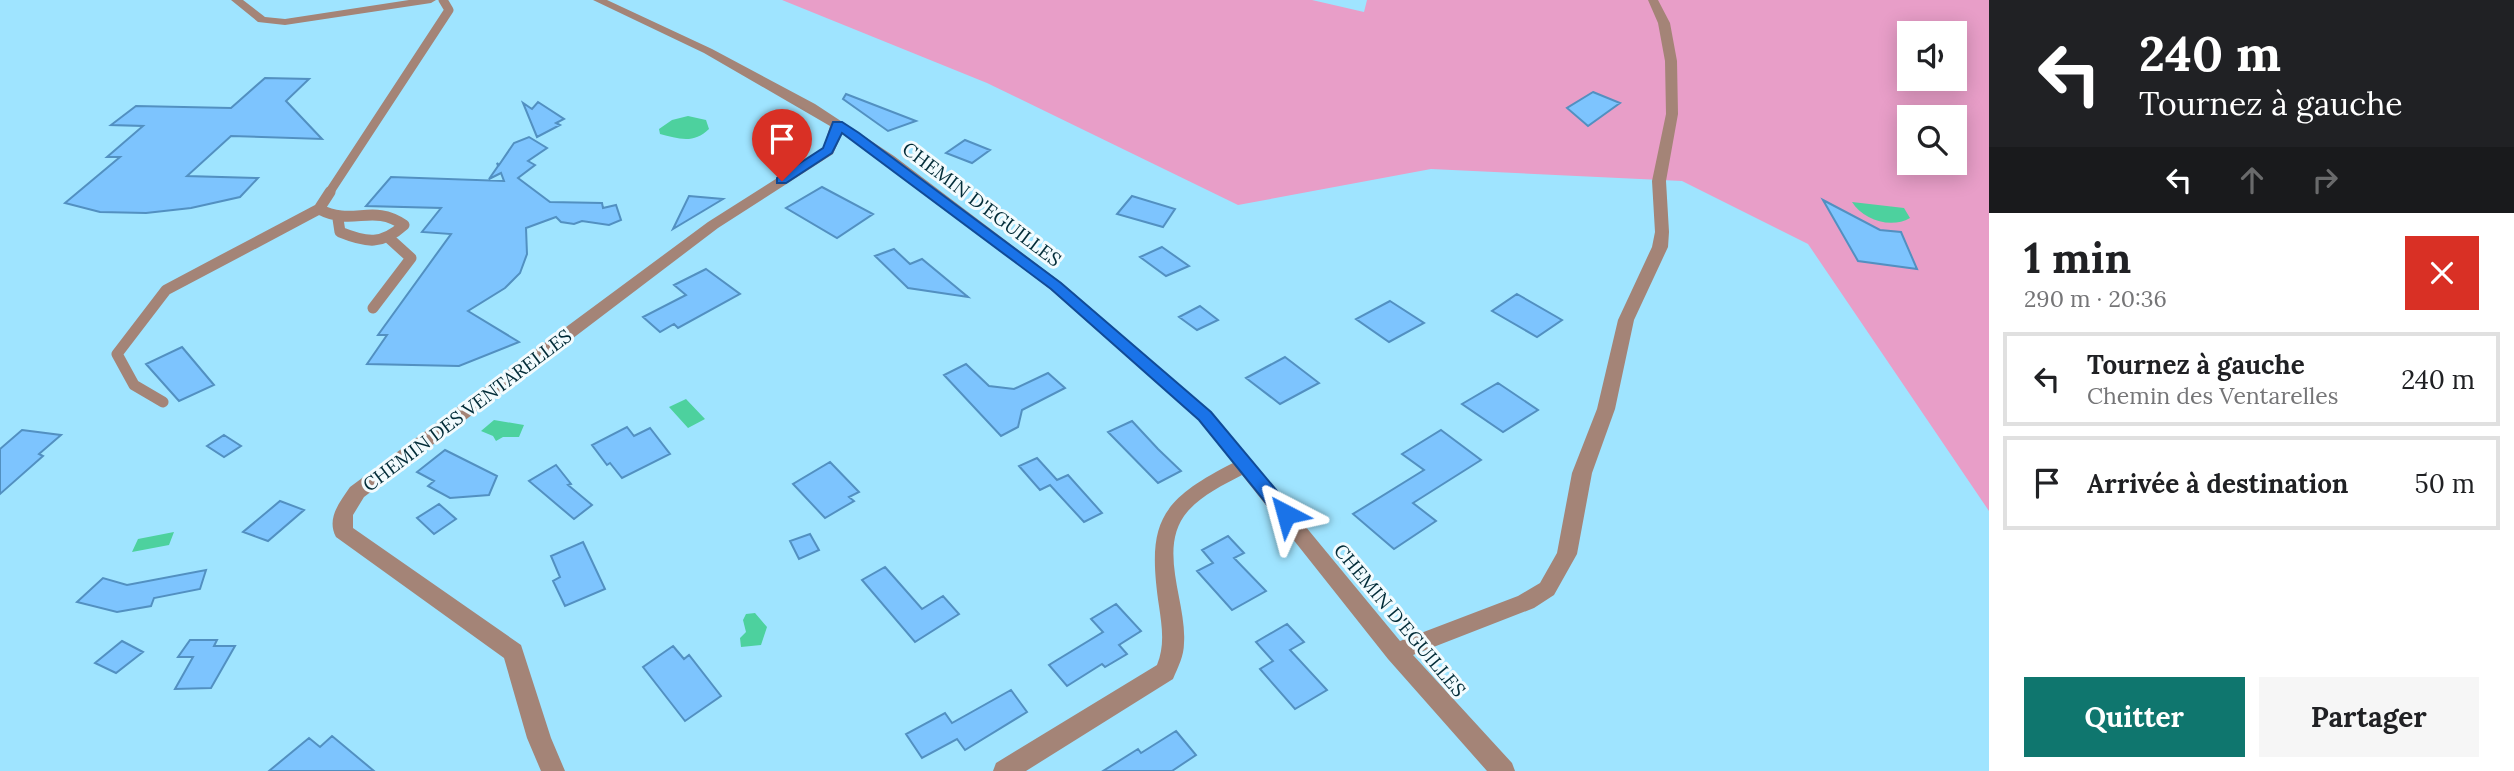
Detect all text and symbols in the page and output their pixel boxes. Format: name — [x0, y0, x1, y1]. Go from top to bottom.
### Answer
map controls — [1897, 21, 1967, 175]
button: sound — [1897, 21, 1967, 91]
text: 240 m — [2139, 22, 2281, 84]
icon: left — [2024, 28, 2115, 119]
text: Tournez à gauche — [2139, 83, 2403, 124]
button: search — [1897, 105, 1967, 175]
pin — [752, 109, 812, 181]
icon: arrive — [763, 120, 801, 158]
street label: CHEMIN D'EGUILLES — [898, 136, 1066, 272]
icon: left — [2160, 161, 2198, 199]
icon: ahead — [2233, 161, 2271, 199]
icon: right — [2306, 161, 2344, 199]
text: 1 min — [2024, 231, 2131, 285]
button: close — [2405, 236, 2479, 310]
text: 290 m · 20:36 — [2024, 284, 2167, 313]
street label: CHEMIN DES VENTARELLES — [358, 324, 576, 496]
text: Tournez à gauche — [2087, 348, 2305, 381]
icon: left — [2028, 360, 2066, 398]
text: 240 m — [2401, 363, 2475, 396]
text: Chemin des Ventarelles — [2087, 381, 2338, 410]
icon: arrive — [2028, 464, 2066, 502]
text: Arrivée à destination — [2087, 467, 2348, 500]
text: 50 m — [2415, 467, 2475, 500]
position arrow — [1249, 477, 1323, 551]
street label: CHEMIN D'EGUILLES — [1329, 538, 1471, 702]
button: Quitter — [2024, 677, 2245, 757]
button: Partager — [2259, 677, 2479, 757]

